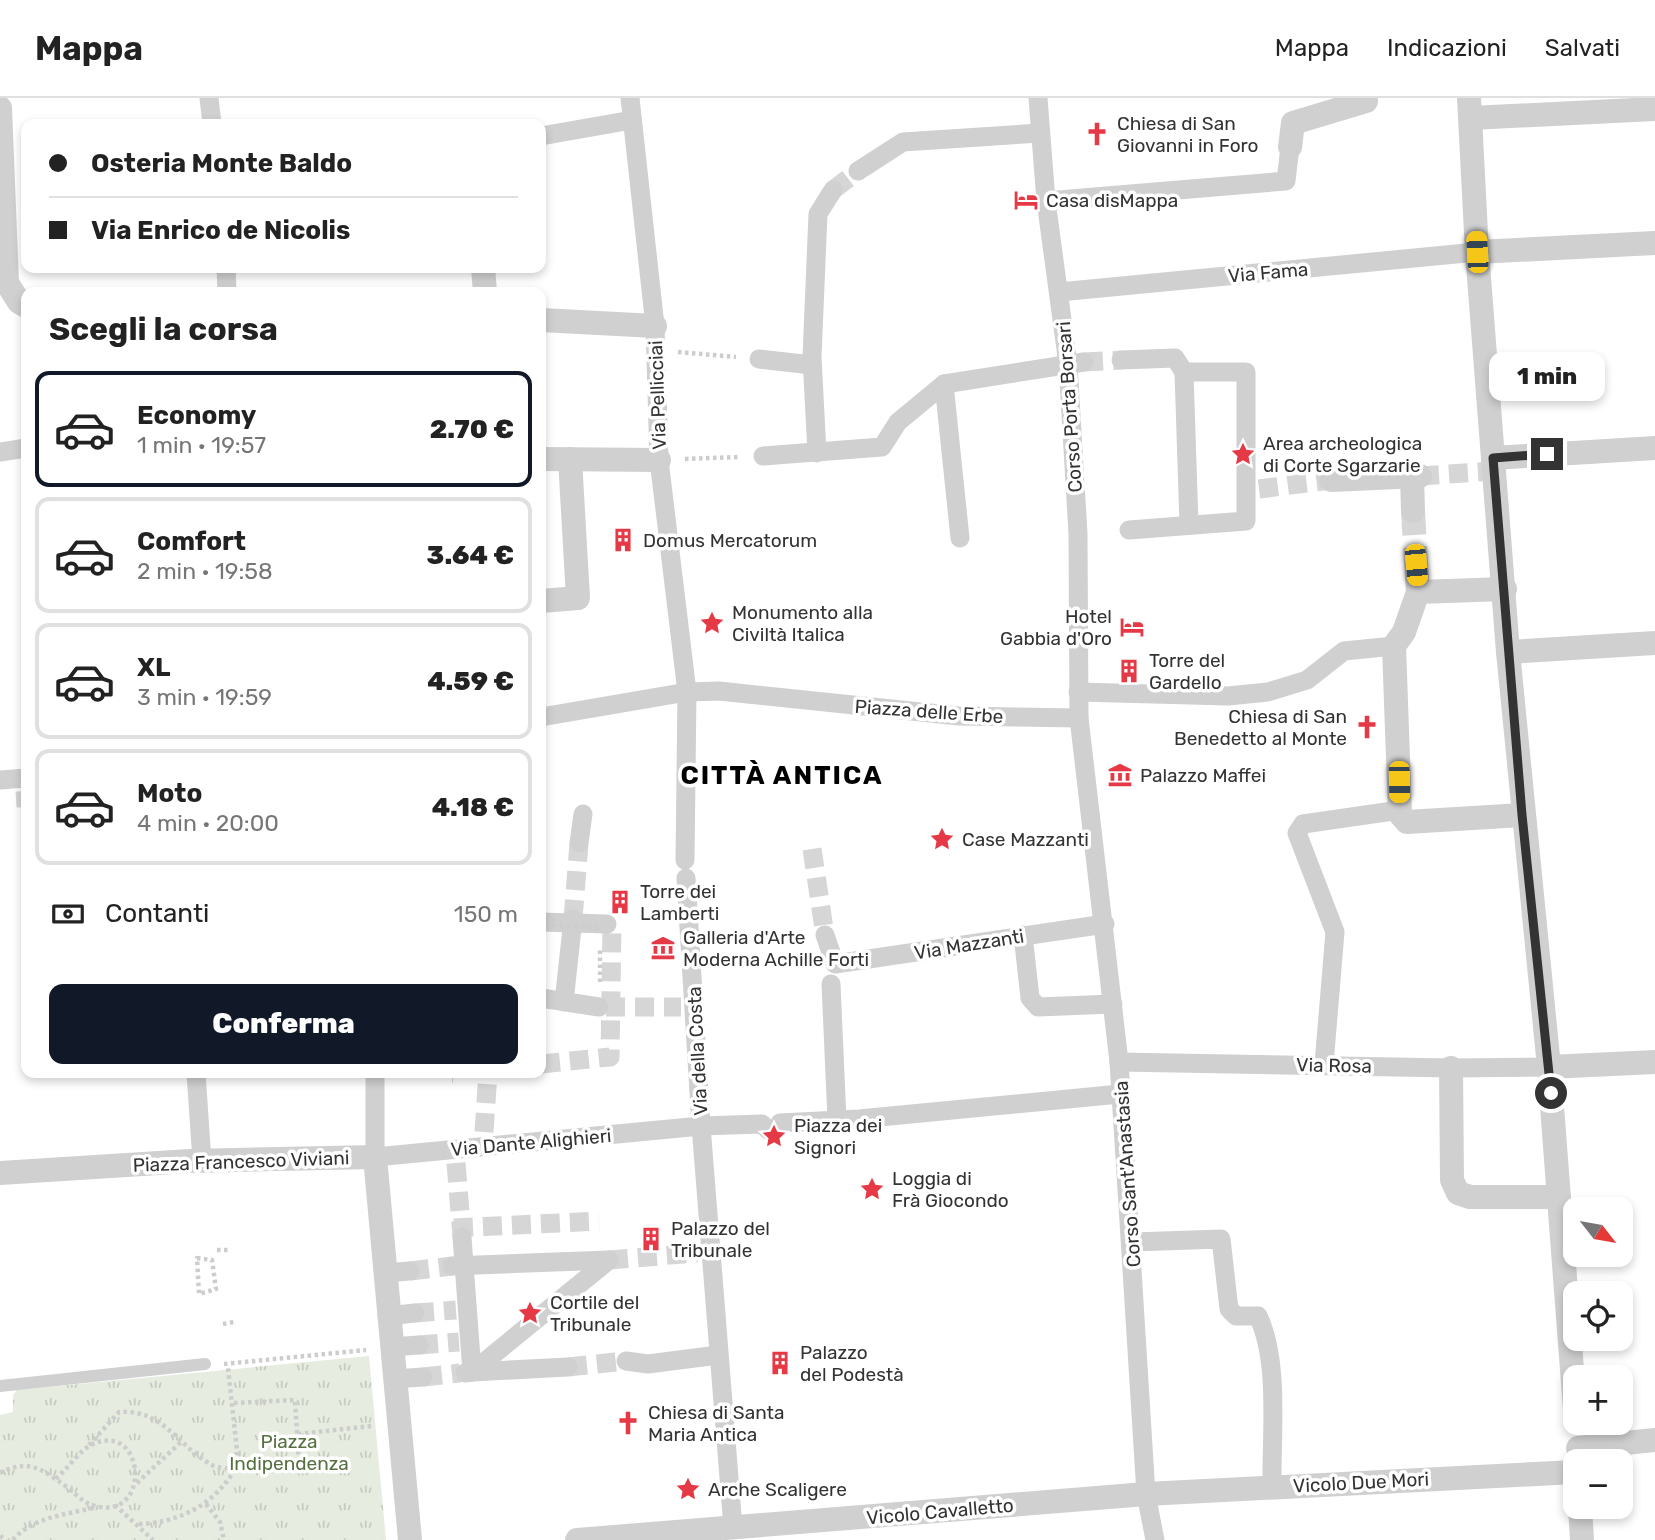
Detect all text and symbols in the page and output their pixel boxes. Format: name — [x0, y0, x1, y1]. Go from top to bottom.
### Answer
text: Mappa — [35, 29, 143, 68]
text: Mappa — [1275, 34, 1349, 62]
text: Indicazioni — [1387, 34, 1507, 62]
text: Salvati — [1545, 34, 1620, 62]
place label: Chiesa di San Giovanni in Foro — [1117, 112, 1259, 157]
church icon: Chiesa di San Giovanni in Foro — [1083, 120, 1111, 148]
text: Osteria Monte Baldo — [91, 148, 352, 179]
hotel icon: Casa disMappa — [1012, 186, 1040, 214]
place label: Casa disMappa — [1046, 189, 1178, 212]
text: Via Enrico de Nicolis — [91, 215, 350, 246]
car — [1466, 230, 1489, 274]
street label: Via Fama — [1227, 258, 1309, 287]
text: Scegli la corsa — [49, 310, 278, 348]
street label: Corso Porta Borsari — [1052, 321, 1087, 493]
street label: Via Pellicciai — [644, 340, 671, 450]
callout: 1 min — [1489, 352, 1605, 402]
text: 1 min — [1517, 362, 1577, 390]
icon: car — [53, 398, 116, 461]
text: Economy — [137, 400, 256, 431]
text: 2.70 € — [430, 414, 514, 445]
text: 1 min · 19:57 — [137, 431, 266, 459]
place label: Area archeologica di Corte Sgarzarie — [1263, 432, 1422, 477]
route end — [1531, 438, 1563, 470]
place icon: Area archeologica di Corte Sgarzarie — [1229, 440, 1257, 468]
icon: car — [53, 524, 116, 587]
text: Comfort — [137, 526, 246, 557]
building icon: Domus Mercatorum — [609, 526, 637, 554]
place label: Domus Mercatorum — [643, 529, 817, 552]
text: 3.64 € — [427, 540, 514, 571]
car — [1404, 543, 1429, 587]
text: 2 min · 19:58 — [137, 557, 273, 585]
place label: Monumento alla Civiltà Italica — [732, 601, 873, 646]
place label: Hotel Gabbia d'Oro — [1000, 605, 1112, 650]
place icon: Monumento alla Civiltà Italica — [698, 609, 726, 637]
hotel icon: Hotel Gabbia d'Oro — [1118, 613, 1146, 641]
place label: Torre del Gardello — [1149, 649, 1225, 694]
icon: car — [53, 650, 116, 713]
text: XL — [137, 652, 170, 683]
building icon: Torre del Gardello — [1115, 657, 1143, 685]
text: 4.59 € — [427, 666, 514, 697]
text: 3 min · 19:59 — [137, 683, 272, 711]
street label: Piazza delle Erbe — [854, 695, 1004, 728]
place label: Chiesa di San Benedetto al Monte — [1174, 705, 1347, 750]
church icon: Chiesa di San Benedetto al Monte — [1353, 713, 1381, 741]
district label: CITTÀ ANTICA — [680, 760, 884, 791]
museum icon: Palazzo Maffei — [1106, 761, 1134, 789]
car — [1389, 761, 1410, 803]
place label: Palazzo Maffei — [1140, 764, 1266, 787]
icon: car — [53, 776, 116, 839]
text: Moto — [137, 778, 202, 809]
text: 4.18 € — [432, 792, 514, 823]
text: 4 min · 20:00 — [137, 809, 279, 837]
place icon: Case Mazzanti — [928, 825, 956, 853]
place label: Case Mazzanti — [962, 828, 1089, 851]
place label: Torre dei Lamberti — [640, 880, 719, 925]
building icon: Torre dei Lamberti — [606, 888, 634, 916]
icon: cash — [49, 895, 87, 933]
text: Contanti — [105, 898, 209, 929]
text: 150 m — [454, 900, 518, 928]
street label: Via Mazzanti — [912, 924, 1026, 965]
place label: Galleria d'Arte Moderna Achille Forti — [683, 926, 869, 971]
museum icon: Galleria d'Arte Moderna Achille Forti — [649, 934, 677, 962]
button: Conferma — [49, 984, 518, 1064]
street label: Via della Costa — [683, 986, 712, 1116]
street label: Via Rosa — [1296, 1053, 1372, 1078]
route start — [1535, 1077, 1567, 1109]
street label: Corso Sant'Anastasia — [1110, 1080, 1145, 1268]
place label: Piazza dei Signori — [794, 1114, 882, 1159]
place icon: Piazza dei Signori — [760, 1122, 788, 1150]
street label: Via Dante Alighieri — [450, 1124, 612, 1161]
street label: Piazza Francesco Viviani — [132, 1146, 350, 1177]
place label: Loggia di Frà Giocondo — [892, 1167, 1009, 1212]
place icon: Loggia di Frà Giocondo — [858, 1175, 886, 1203]
north arrow — [1563, 1197, 1633, 1267]
map controls — [1563, 1197, 1633, 1519]
place label: Palazzo del Tribunale — [671, 1217, 770, 1262]
building icon: Palazzo del Tribunale — [637, 1225, 665, 1253]
button: locate — [1563, 1281, 1633, 1351]
place label: Cortile del Tribunale — [550, 1291, 639, 1336]
place icon: Cortile del Tribunale — [516, 1299, 544, 1327]
place label: Palazzo del Podestà — [800, 1341, 904, 1386]
building icon: Palazzo del Podestà — [766, 1349, 794, 1377]
button: + — [1563, 1365, 1633, 1435]
place label: Chiesa di Santa Maria Antica — [648, 1401, 784, 1446]
church icon: Chiesa di Santa Maria Antica — [614, 1409, 642, 1437]
park label: Piazza Indipendenza — [229, 1430, 349, 1475]
button: − — [1563, 1449, 1633, 1519]
street label: Vicolo Due Mori — [1292, 1467, 1430, 1498]
place icon: Arche Scaligere — [674, 1475, 702, 1503]
place label: Arche Scaligere — [708, 1478, 847, 1501]
street label: Vicolo Cavalletto — [865, 1494, 1015, 1529]

